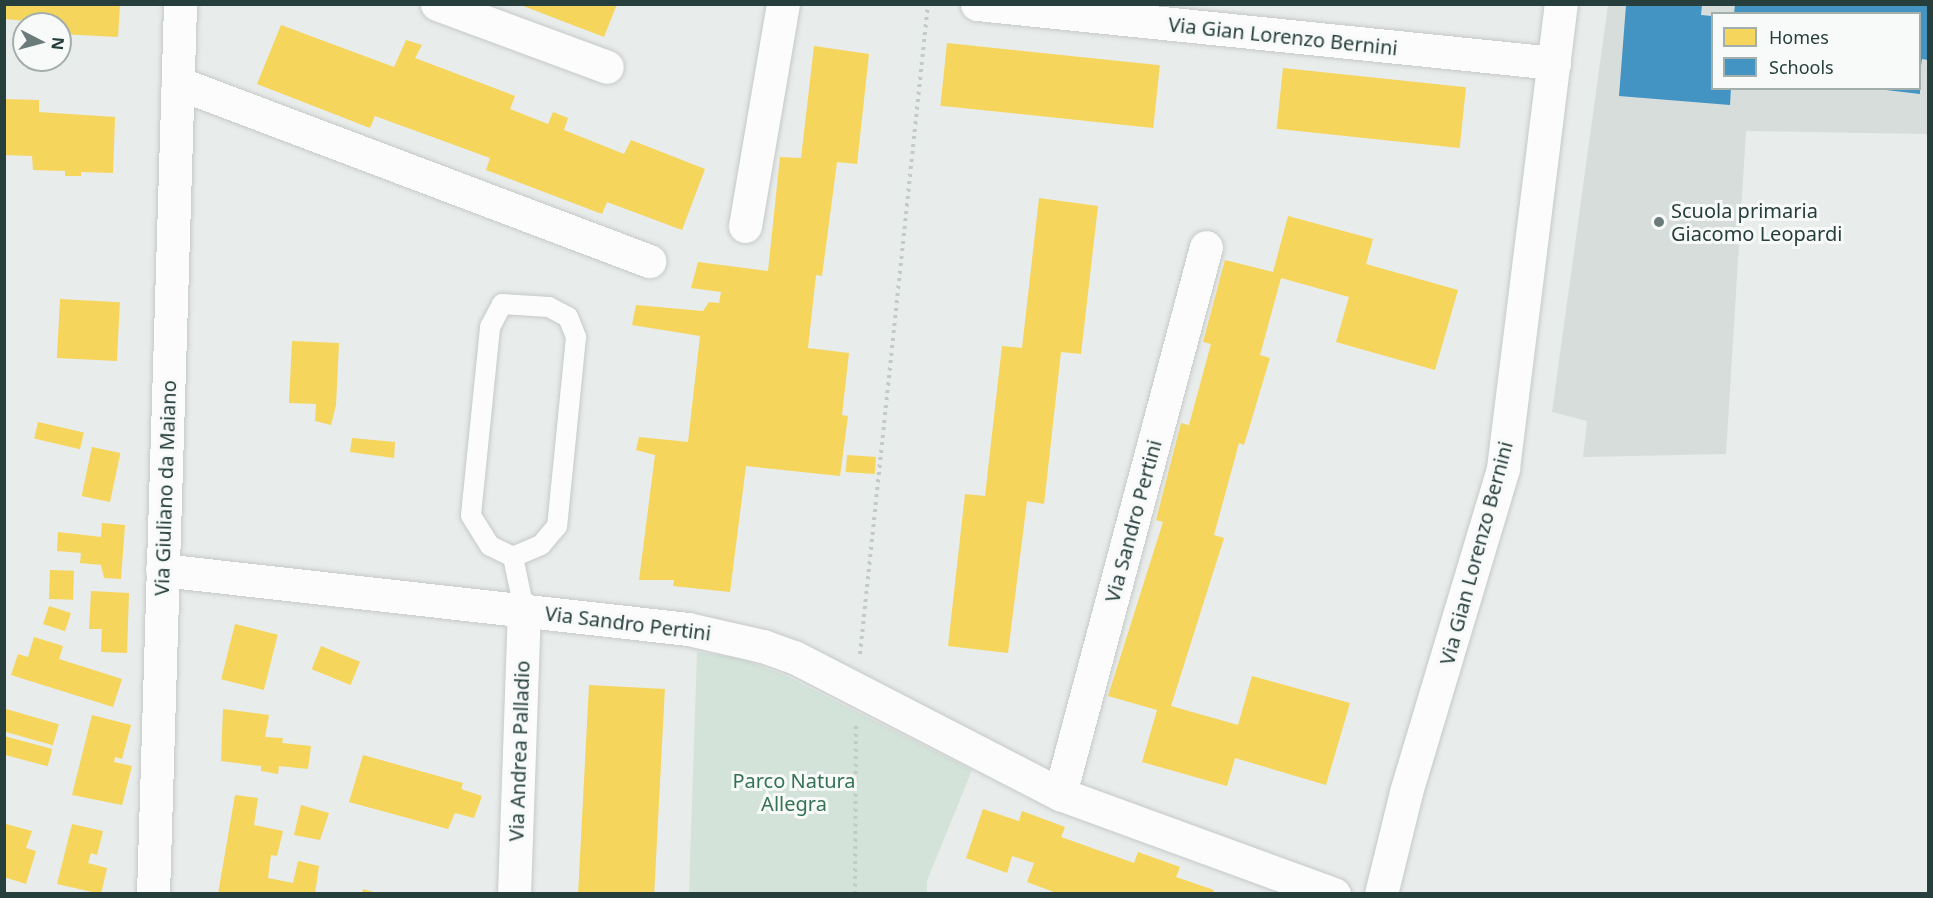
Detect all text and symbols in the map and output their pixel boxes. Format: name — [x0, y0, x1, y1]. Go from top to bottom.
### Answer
north arrow — [12, 12, 72, 72]
street label: Via Gian Lorenzo Bernini — [1167, 12, 1399, 60]
legend — [1711, 12, 1921, 90]
text: Homes — [1769, 25, 1829, 49]
text: N — [46, 36, 70, 51]
text: Schools — [1769, 55, 1834, 79]
place label: Scuola primaria Giacomo Leopardi — [1671, 198, 1842, 245]
marker: Scuola primaria Giacomo Leopardi — [1652, 215, 1666, 229]
street label: Via Giuliano da Maiano — [149, 380, 181, 596]
street label: Via Sandro Pertini — [1100, 437, 1166, 605]
street label: Via Gian Lorenzo Bernini — [1435, 439, 1517, 667]
street label: Via Sandro Pertini — [544, 601, 712, 645]
street label: Via Andrea Palladio — [504, 660, 534, 842]
park label: Parco Natura Allegra — [732, 768, 856, 815]

